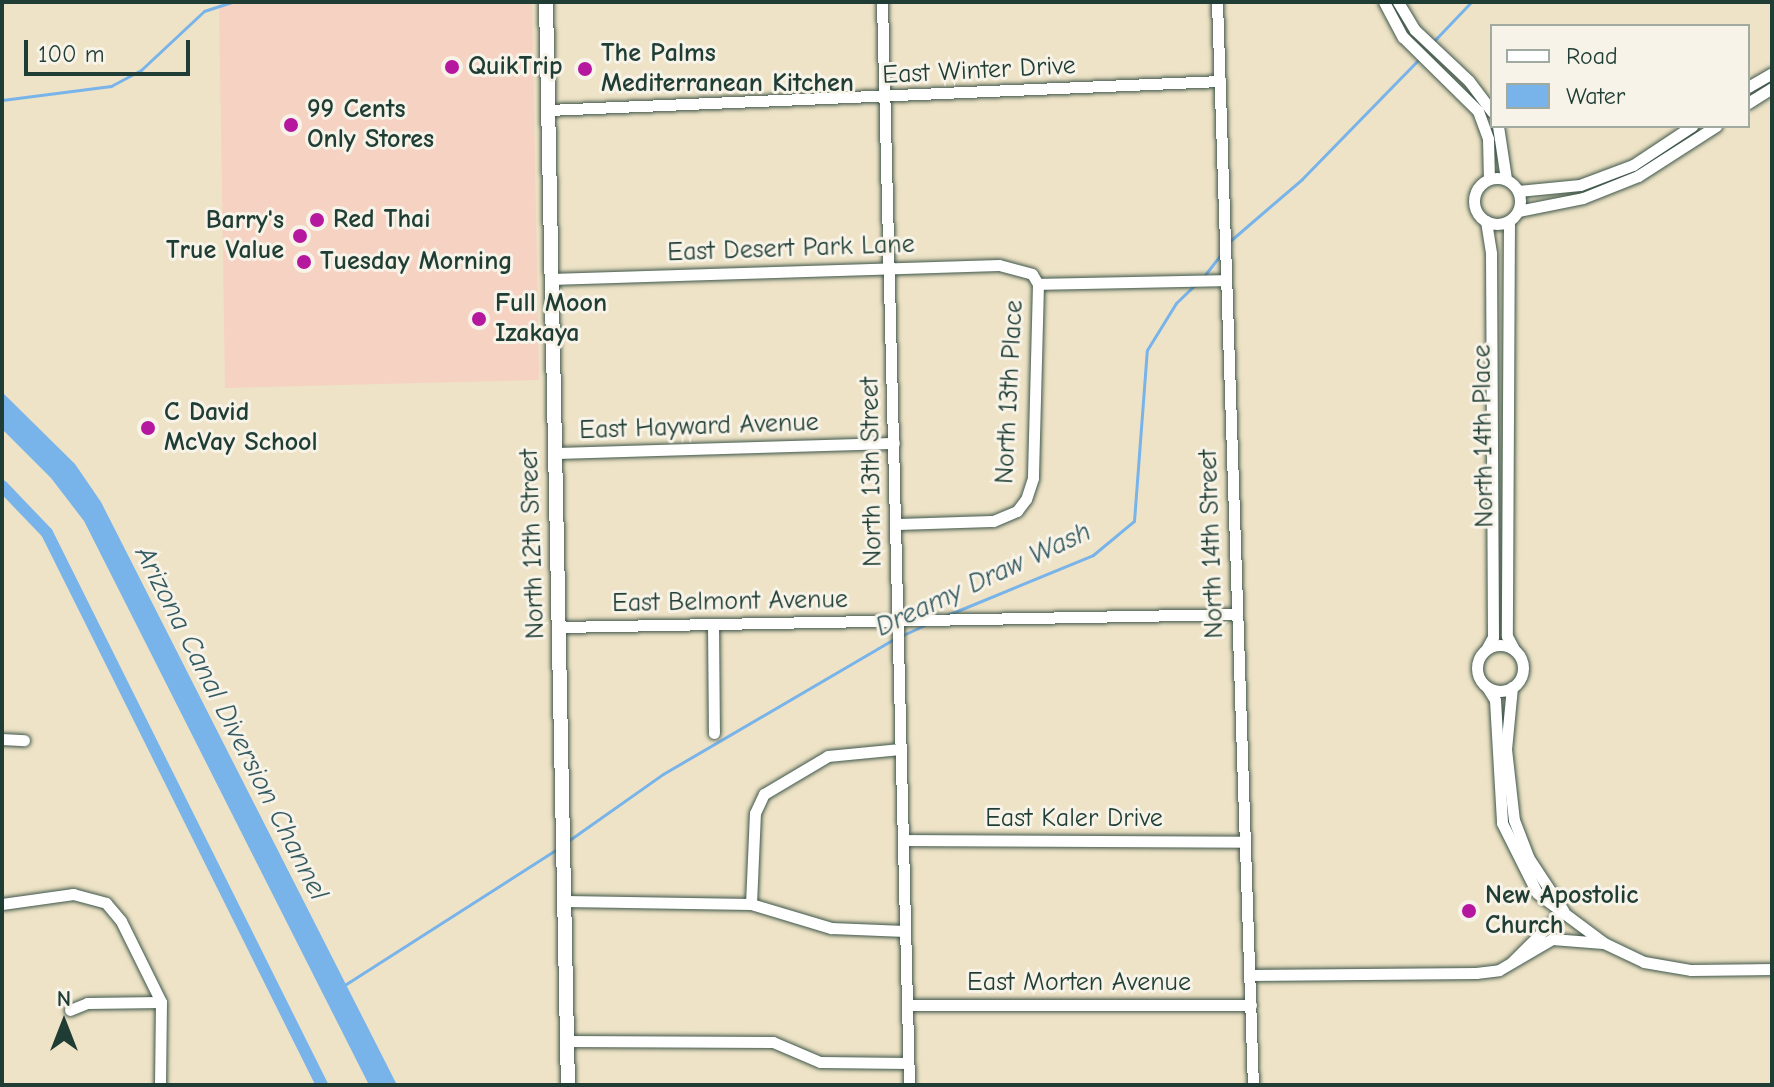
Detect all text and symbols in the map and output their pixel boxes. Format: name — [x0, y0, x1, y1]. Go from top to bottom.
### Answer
scale bar — [28, 24, 194, 74]
legend — [1490, 24, 1750, 128]
place label: The Palms Mediterranean Kitchen — [601, 38, 854, 100]
text: 100 m — [38, 40, 105, 68]
text: Road — [1566, 42, 1618, 70]
street label: East Winter Drive — [882, 50, 1076, 92]
place label: QuikTrip — [468, 51, 562, 83]
marker: QuikTrip — [443, 58, 461, 76]
marker: The Palms Mediterranean Kitchen — [576, 60, 594, 78]
text: Water — [1566, 82, 1625, 110]
place label: 99 Cents Only Stores — [307, 94, 434, 156]
marker: 99 Cents Only Stores — [282, 116, 300, 134]
place label: Red Thai — [333, 204, 431, 236]
place label: Barry's True Value — [166, 205, 284, 266]
marker: Red Thai — [308, 211, 326, 229]
marker: Barry's True Value — [291, 227, 309, 245]
street label: East Desert Park Lane — [667, 229, 915, 269]
place label: Tuesday Morning — [320, 246, 513, 278]
marker: Tuesday Morning — [295, 253, 313, 271]
place label: Full Moon Izakaya — [495, 288, 607, 350]
street label: North 13th Place — [990, 299, 1030, 485]
marker: Full Moon Izakaya — [470, 310, 488, 328]
street label: North 14th Place — [1467, 344, 1501, 528]
street label: North 13th Street — [855, 377, 889, 567]
place label: C David McVay School — [164, 397, 318, 458]
street label: East Hayward Avenue — [579, 407, 819, 447]
marker: C David McVay School — [139, 419, 157, 437]
street label: North 12th Street — [514, 448, 552, 640]
street label: North 14th Street — [1193, 449, 1231, 639]
water label: Dreamy Draw Wash — [870, 514, 1096, 644]
water label: Arizona Canal Diversion Channel — [128, 540, 336, 906]
street label: East Belmont Avenue — [612, 584, 848, 620]
street label: East Kaler Drive — [985, 803, 1163, 835]
place label: New Apostolic Church — [1485, 880, 1639, 942]
marker: New Apostolic Church — [1460, 902, 1478, 920]
street label: East Morten Avenue — [967, 967, 1191, 999]
north arrow — [24, 983, 104, 1063]
text: N — [57, 986, 71, 1012]

